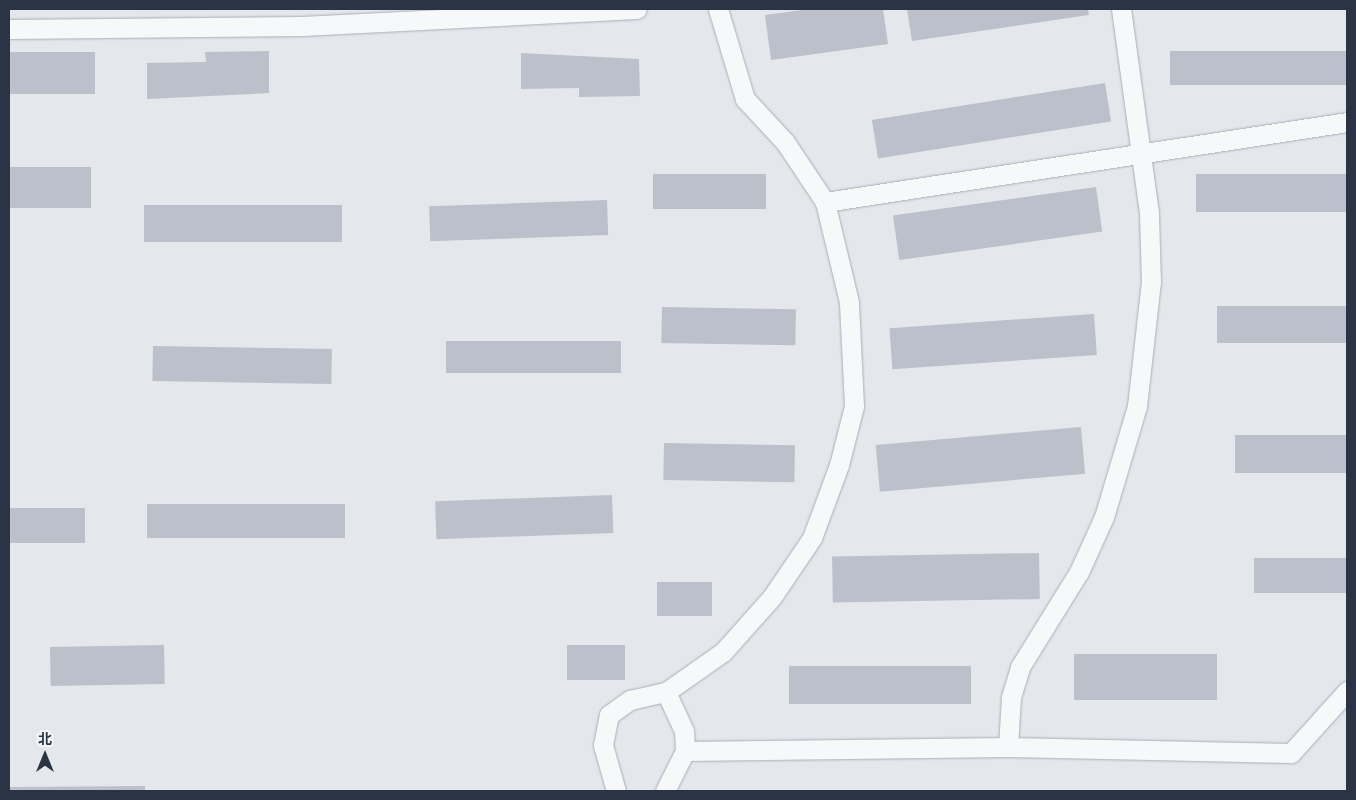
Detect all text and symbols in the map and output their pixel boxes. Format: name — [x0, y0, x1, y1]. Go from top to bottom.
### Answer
north arrow — [20, 730, 70, 780]
text: 北 — [38, 731, 52, 748]

